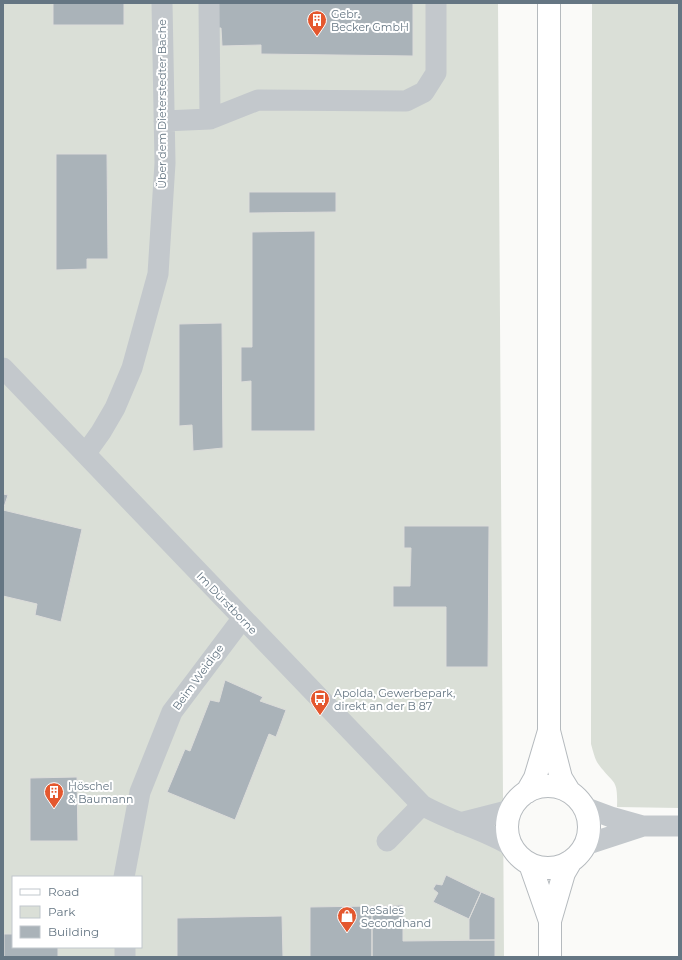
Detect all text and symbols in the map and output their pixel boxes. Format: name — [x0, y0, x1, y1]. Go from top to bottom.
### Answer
place label: Gebr. Becker GmbH — [331, 7, 409, 34]
building icon: Gebr. Becker GmbH — [306, 9, 328, 37]
street label: Über dem Dieterstedter Bache — [155, 19, 169, 189]
street label: Im Dürstborne — [194, 569, 261, 637]
street label: Beim Weidige — [169, 641, 227, 713]
place label: Apolda, Gewerbepark, direkt an der B 87 — [334, 686, 455, 713]
bus stop icon: Apolda, Gewerbepark, direkt an der B 87 — [309, 688, 331, 716]
place label: Höschel & Baumann — [68, 779, 133, 806]
building icon: Höschel & Baumann — [43, 781, 65, 809]
legend — [12, 876, 142, 948]
text: Road — [48, 884, 79, 899]
place label: ReSales Secondhand — [361, 903, 431, 930]
text: Park — [48, 904, 76, 919]
shop icon: ReSales Secondhand — [336, 905, 358, 933]
text: Building — [48, 924, 99, 939]

